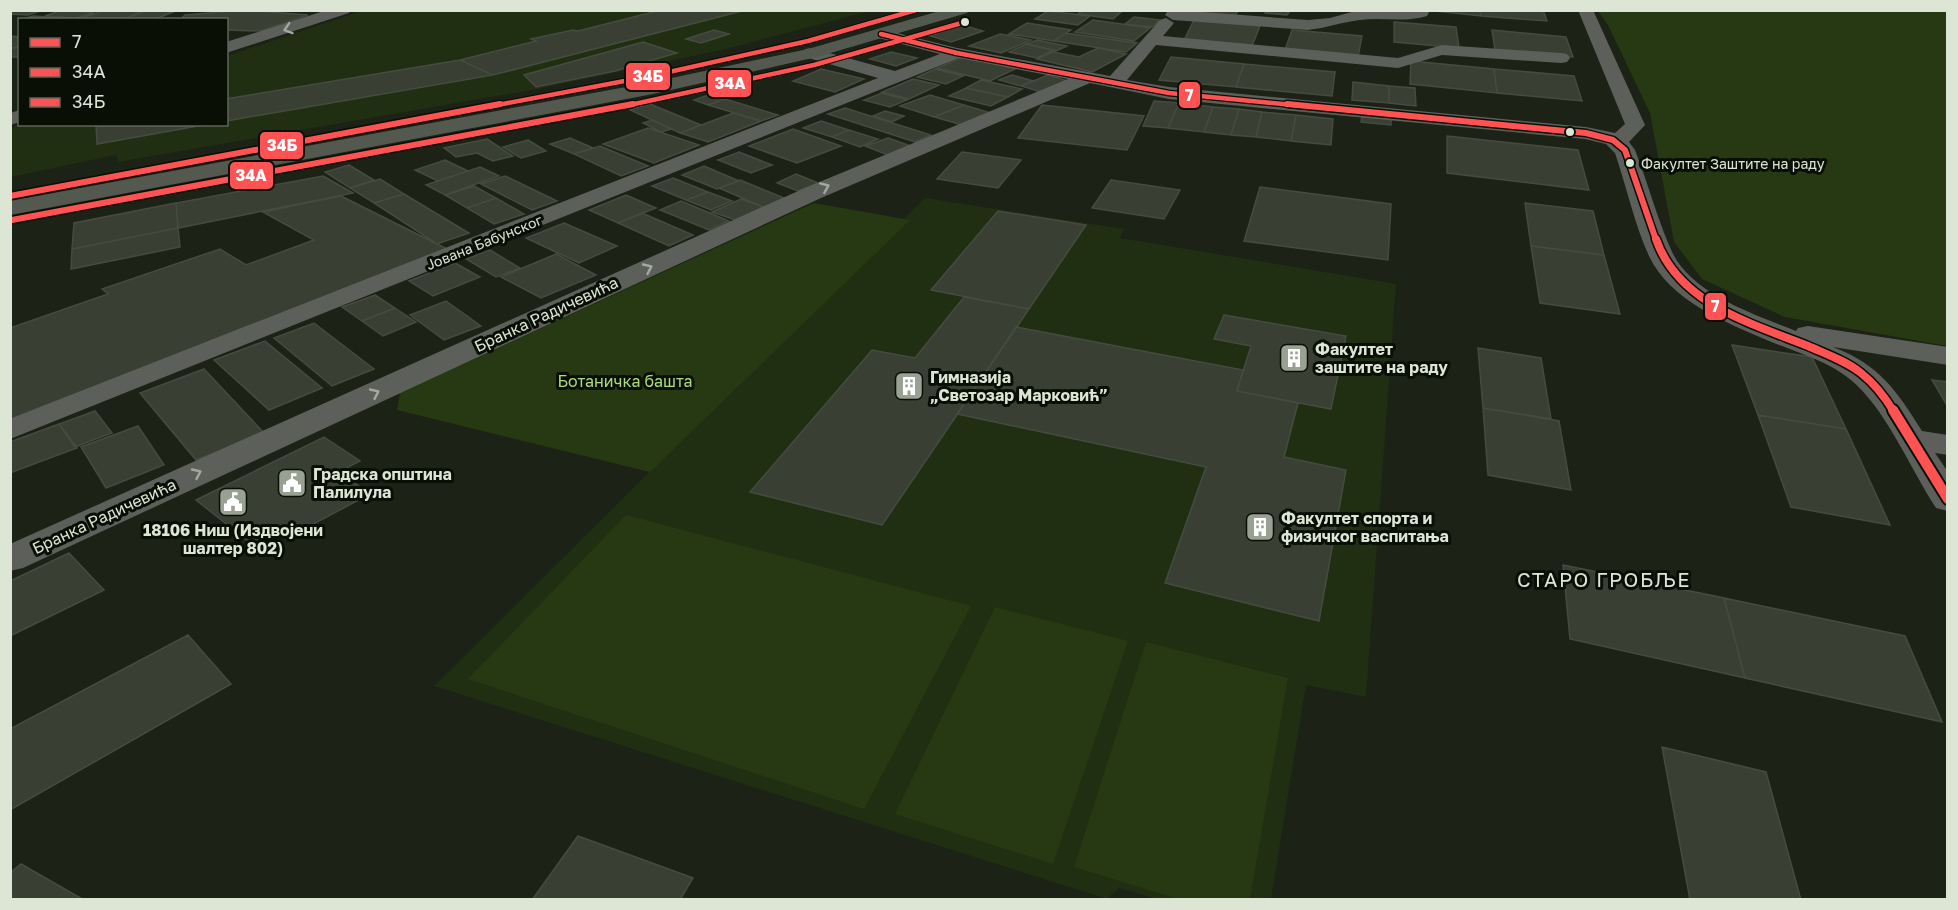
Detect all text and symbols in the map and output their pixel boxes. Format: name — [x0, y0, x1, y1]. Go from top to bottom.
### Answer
unlabelled marker — [959, 16, 971, 28]
legend — [18, 18, 228, 126]
one-way arrow — [283, 21, 294, 34]
text: 7 — [72, 30, 82, 52]
text: 34А — [72, 60, 106, 82]
line badge: 34Б — [625, 62, 671, 91]
text: 34Б — [633, 66, 663, 86]
line badge: 34А — [707, 69, 752, 98]
text: 34А — [714, 73, 746, 93]
line badge: 7 — [1178, 81, 1201, 109]
text: 7 — [1185, 85, 1194, 105]
text: 34Б — [72, 90, 106, 112]
unlabelled marker — [1564, 126, 1576, 138]
line badge: 34Б — [259, 131, 304, 160]
text: 34Б — [267, 135, 297, 155]
place label: Факултет Заштите на раду — [1641, 155, 1825, 172]
marker: Факултет Заштите на раду — [1624, 157, 1636, 169]
line badge: 34А — [229, 161, 274, 190]
text: 34А — [235, 165, 267, 185]
one-way arrow — [819, 182, 830, 194]
street label: Јована Бабунског — [423, 211, 545, 273]
one-way arrow — [641, 263, 652, 275]
street label: Бранка Радичевића — [471, 272, 621, 356]
line badge: 7 — [1704, 292, 1727, 321]
text: 7 — [1711, 296, 1720, 316]
place label: Факултет заштите на раду — [1315, 339, 1448, 377]
building icon: Факултет заштите на раду — [1278, 342, 1310, 374]
place label: Гимназија „Светозар Марковић” — [930, 367, 1108, 405]
building icon: Гимназија „Светозар Марковић” — [893, 370, 925, 402]
park label: Ботаничка башта — [557, 371, 693, 391]
one-way arrow — [368, 388, 379, 400]
place label: Градска општина Палилула — [313, 464, 452, 502]
public building icon: Градска општина Палилула — [276, 467, 308, 499]
one-way arrow — [191, 469, 202, 481]
street label: Бранка Радичевића — [29, 474, 179, 558]
public building icon: 18106 Ниш (Издвојени шалтер 802) — [217, 486, 249, 518]
place label: Факултет спорта и физичког васпитања — [1281, 508, 1449, 546]
building icon: Факултет спорта и физичког васпитања — [1244, 511, 1276, 543]
place label: 18106 Ниш (Издвојени шалтер 802) — [143, 520, 323, 558]
district label: СТАРО ГРОБЉЕ — [1517, 567, 1691, 591]

